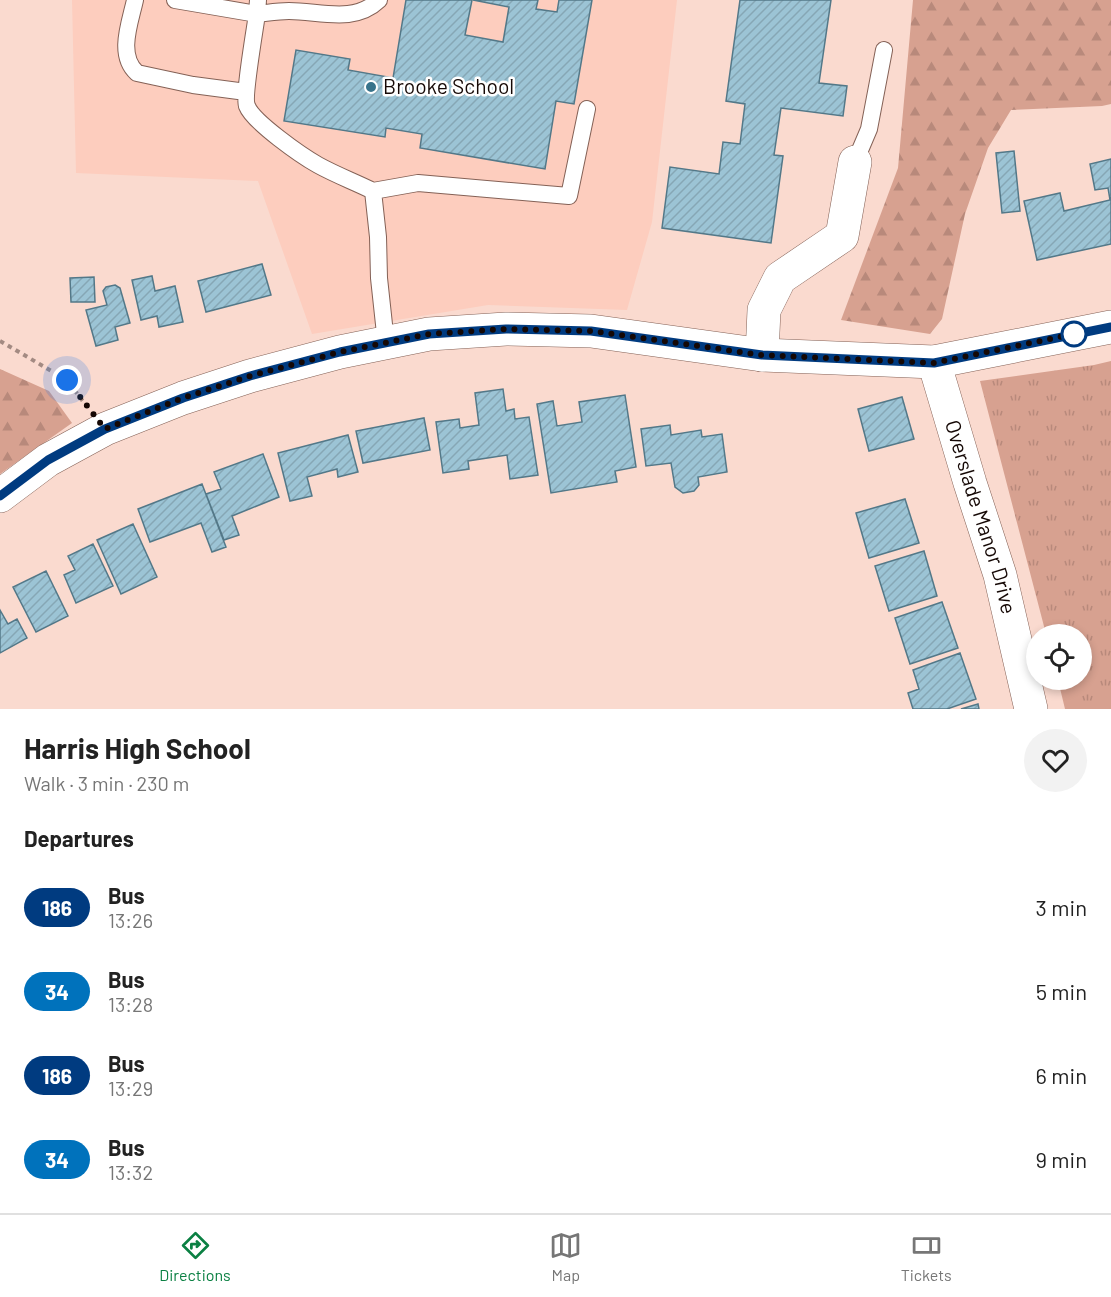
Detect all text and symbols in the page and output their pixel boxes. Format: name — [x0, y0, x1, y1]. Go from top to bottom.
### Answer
place label: Brooke School — [383, 73, 514, 98]
marker: Brooke School — [364, 80, 378, 94]
unlabelled marker — [1061, 321, 1087, 347]
your location — [52, 365, 82, 395]
street label: Overslade Manor Drive — [941, 417, 1023, 616]
map controls — [1026, 624, 1092, 690]
button: locate — [1026, 624, 1092, 690]
button: heart — [1024, 729, 1087, 792]
text: Harris High School — [24, 731, 251, 765]
text: Walk · 3 min · 230 m — [24, 771, 189, 795]
text: Departures — [24, 825, 134, 851]
text: Bus — [108, 882, 145, 908]
text: 3 min — [1036, 894, 1087, 920]
text: 186 — [42, 895, 72, 920]
text: 13:26 — [108, 908, 153, 932]
text: Bus — [108, 966, 145, 992]
text: 5 min — [1036, 978, 1087, 1004]
text: 34 — [45, 979, 69, 1004]
text: 13:28 — [108, 992, 153, 1016]
text: Bus — [108, 1050, 145, 1076]
text: 6 min — [1036, 1062, 1087, 1088]
text: 186 — [42, 1063, 72, 1088]
text: 13:29 — [108, 1076, 153, 1100]
text: Bus — [108, 1134, 145, 1160]
text: 9 min — [1035, 1146, 1087, 1172]
text: 34 — [45, 1147, 69, 1172]
text: 13:32 — [108, 1160, 153, 1184]
tab: Directions — [159, 1229, 231, 1284]
tab: Map — [549, 1229, 582, 1284]
tab: Tickets — [901, 1229, 952, 1284]

